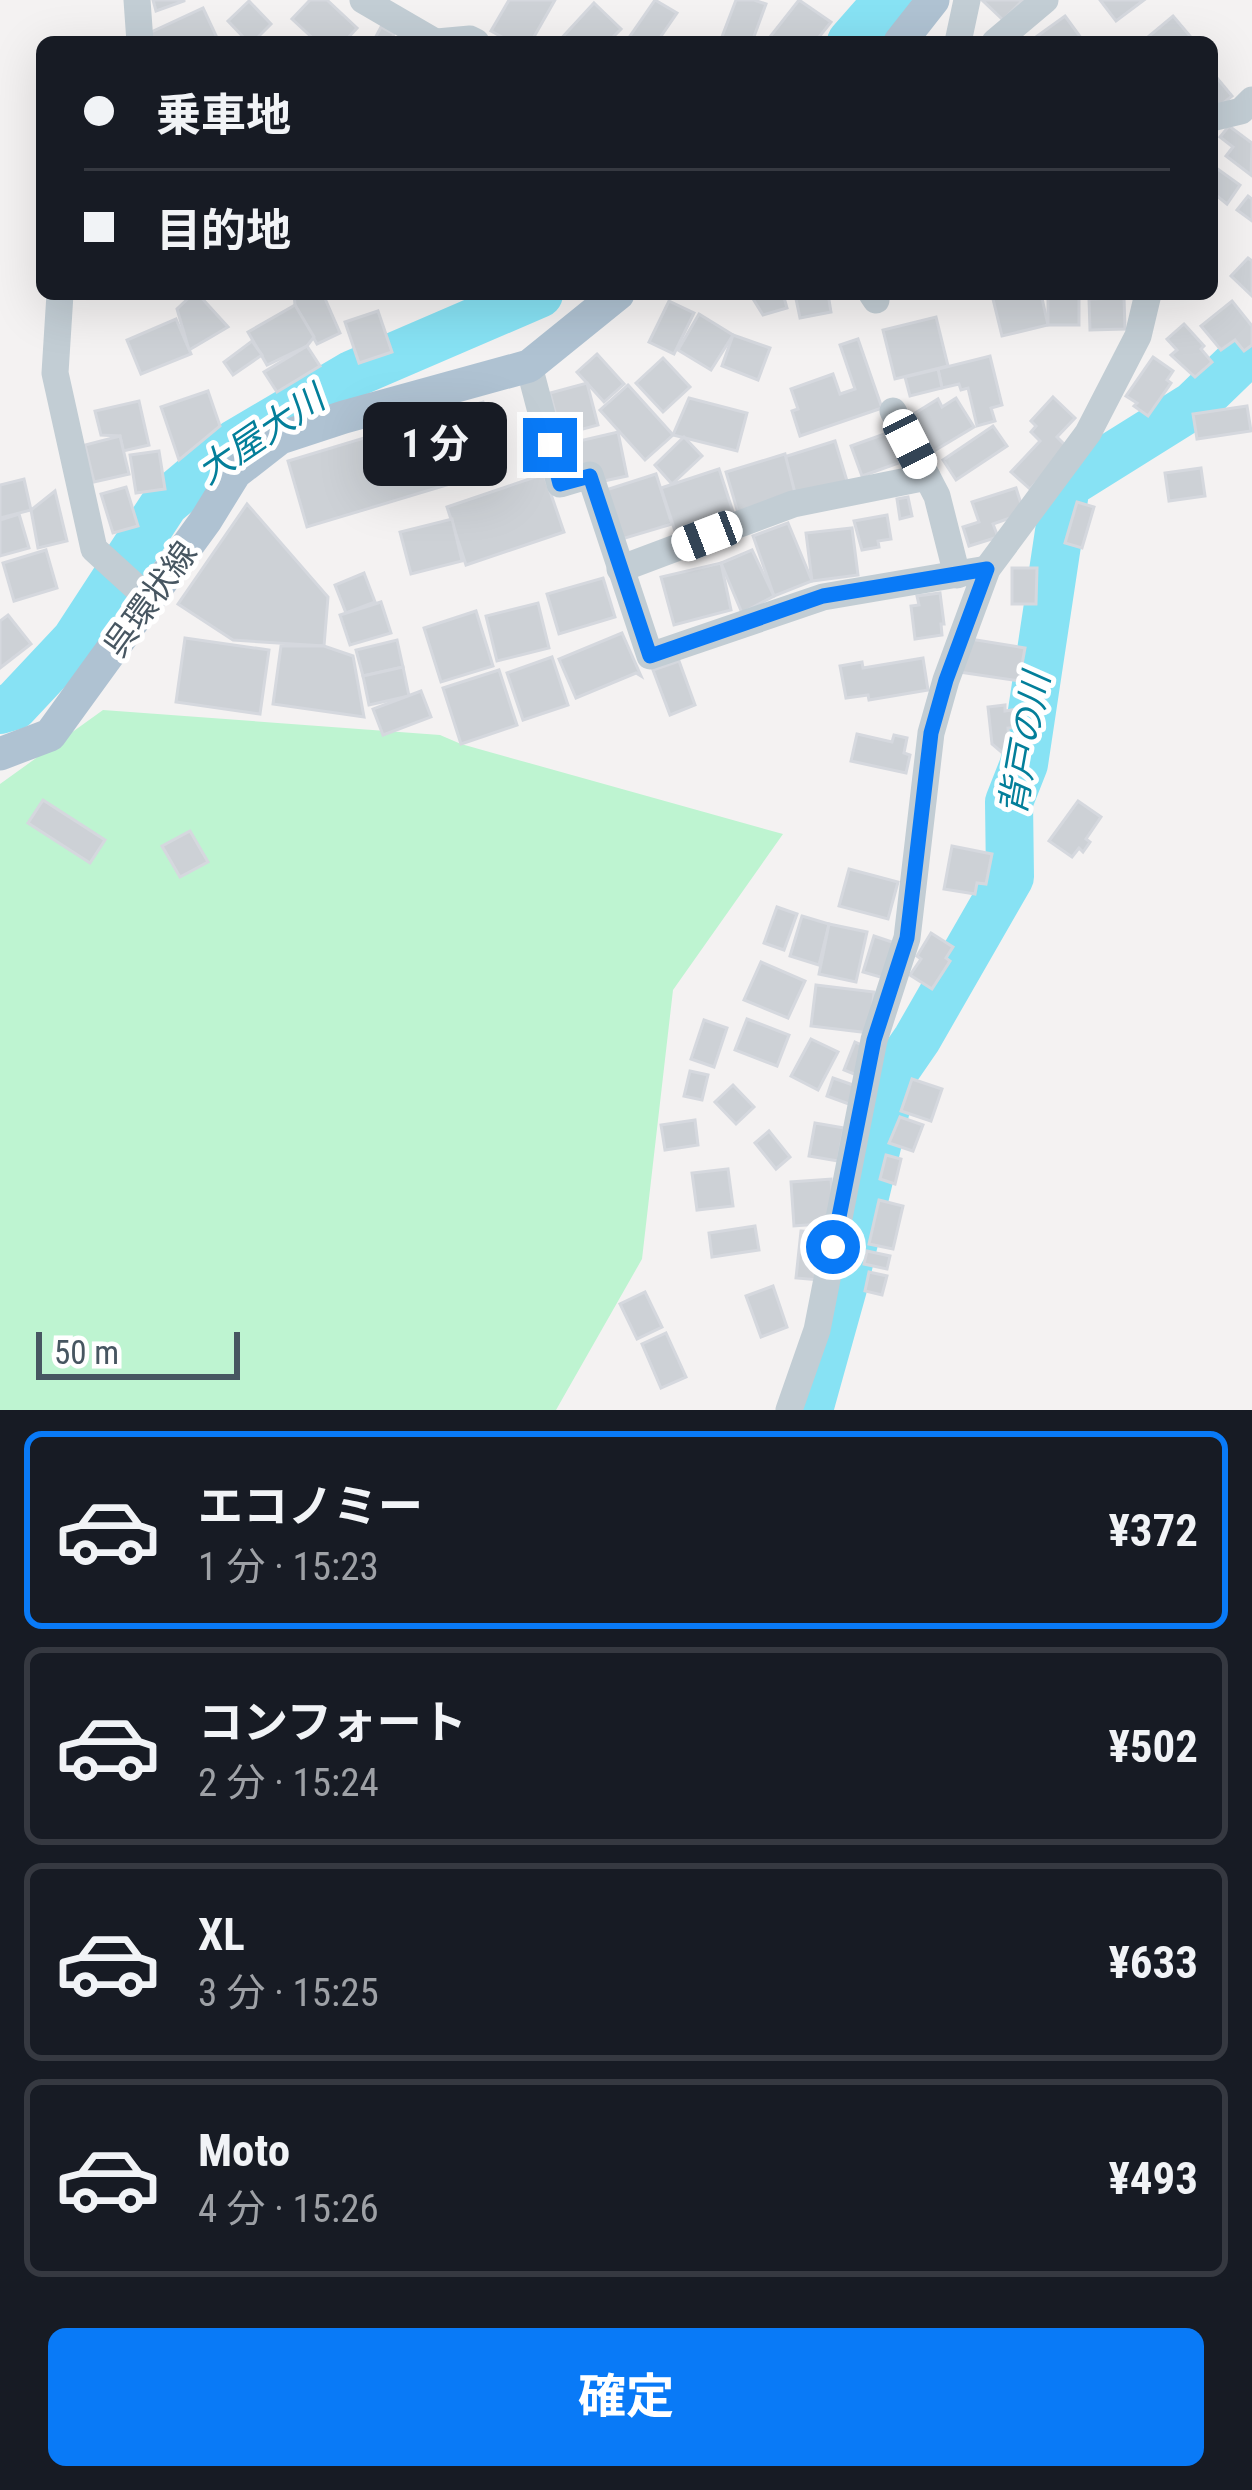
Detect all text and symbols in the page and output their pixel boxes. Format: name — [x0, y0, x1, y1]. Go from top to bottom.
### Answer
text: 乗車地 — [156, 89, 291, 142]
text: 目的地 — [156, 204, 291, 257]
water label: 大屋大川 — [190, 375, 336, 493]
callout: 1 分 — [364, 403, 508, 487]
car — [878, 404, 942, 484]
route end — [523, 418, 577, 472]
text: 1 分 — [401, 421, 469, 467]
car — [667, 506, 747, 566]
street label: 呉環状線 — [95, 534, 205, 664]
water label: 背戸の川 — [992, 666, 1059, 819]
route start — [806, 1220, 860, 1274]
scale bar — [36, 1326, 240, 1379]
text: 50 m — [54, 1333, 119, 1372]
icon: car — [54, 1476, 162, 1584]
text: エコノミー — [198, 1480, 423, 1533]
text: ¥372 — [1108, 1504, 1198, 1557]
text: 1 分 · 15:23 — [198, 1544, 379, 1590]
icon: car — [54, 1692, 162, 1800]
text: コンフォート — [198, 1696, 467, 1749]
text: ¥502 — [1108, 1720, 1198, 1773]
text: 2 分 · 15:24 — [198, 1760, 379, 1806]
icon: car — [54, 1908, 162, 2016]
text: XL — [198, 1908, 245, 1961]
text: ¥633 — [1108, 1936, 1198, 1989]
text: 3 分 · 15:25 — [198, 1970, 379, 2016]
icon: car — [54, 2124, 162, 2232]
text: Moto — [198, 2124, 290, 2177]
text: ¥493 — [1108, 2152, 1198, 2205]
text: 4 分 · 15:26 — [198, 2186, 379, 2232]
button: 確定 — [48, 2328, 1204, 2466]

